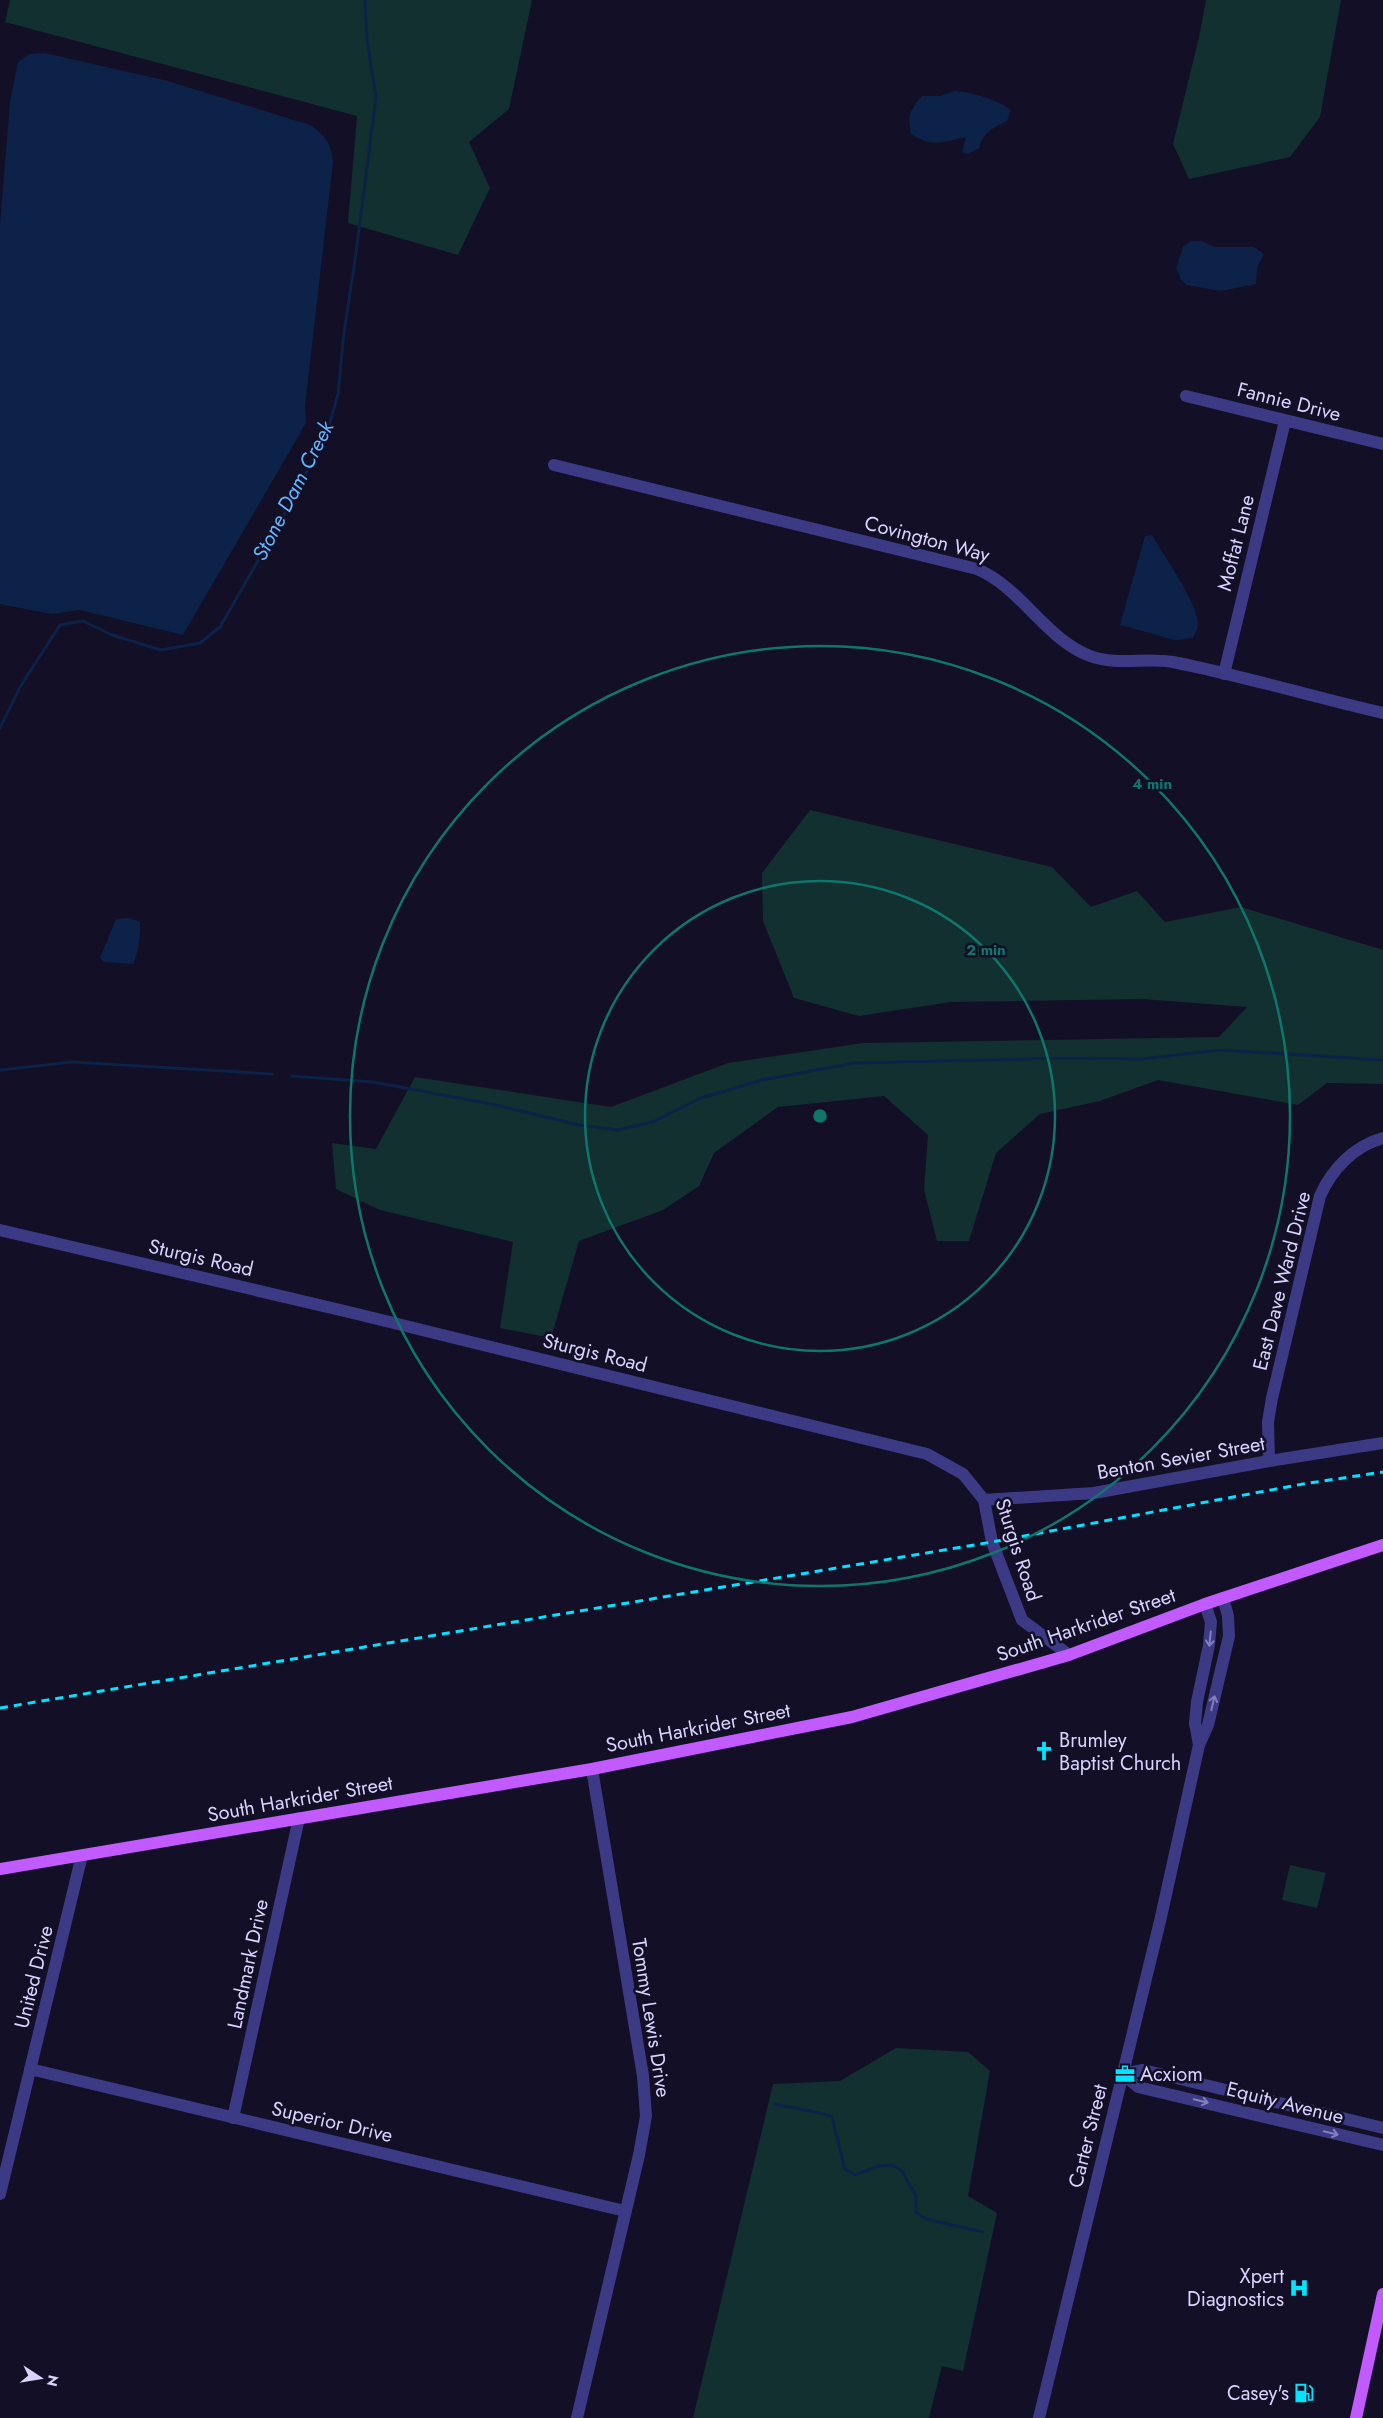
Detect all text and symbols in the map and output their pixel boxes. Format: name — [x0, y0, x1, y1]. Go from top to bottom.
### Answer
street label: Fannie Drive — [1234, 375, 1344, 429]
water label: Stone Dam Creek — [245, 415, 342, 566]
street label: Moffat Lane — [1210, 492, 1262, 594]
street label: Covington Way — [861, 508, 993, 570]
text: 4 min — [1132, 773, 1172, 795]
text: 2 min — [966, 939, 1006, 961]
centre of rings — [811, 1107, 829, 1125]
street label: East Dave Ward Drive — [1246, 1188, 1318, 1374]
street label: Sturgis Road — [146, 1232, 256, 1284]
street label: Sturgis Road — [540, 1326, 650, 1380]
street label: Benton Sevier Street — [1095, 1429, 1267, 1487]
street label: Sturgis Road — [988, 1495, 1048, 1605]
street label: South Harkrider Street — [993, 1581, 1180, 1669]
one-way arrow — [1205, 1630, 1215, 1646]
street label: South Harkrider Street — [603, 1696, 793, 1760]
one-way arrow — [1209, 1696, 1218, 1712]
place label: Brumley Baptist Church — [1059, 1726, 1181, 1778]
church icon: Brumley Baptist Church — [1033, 1740, 1055, 1762]
street label: South Harkrider Street — [205, 1768, 395, 1830]
street label: Landmark Drive — [220, 1896, 276, 2032]
street label: United Drive — [7, 1922, 61, 2032]
street label: Tommy Lewis Drive — [624, 1936, 678, 2100]
place label: Acxiom — [1140, 2060, 1203, 2089]
office icon: Acxiom — [1114, 2063, 1136, 2085]
street label: Equity Avenue — [1223, 2074, 1347, 2132]
street label: Carter Street — [1061, 2081, 1115, 2191]
street label: Superior Drive — [269, 2094, 395, 2150]
one-way arrow — [1192, 2097, 1208, 2107]
one-way arrow — [1322, 2129, 1338, 2138]
place label: Xpert Diagnostics — [1187, 2262, 1284, 2314]
hospital icon: Xpert Diagnostics — [1288, 2277, 1310, 2299]
north arrow — [15, 2353, 65, 2403]
text: N — [42, 2373, 64, 2388]
place label: Casey's — [1227, 2379, 1289, 2408]
fuel station icon: Casey's — [1293, 2382, 1315, 2404]

